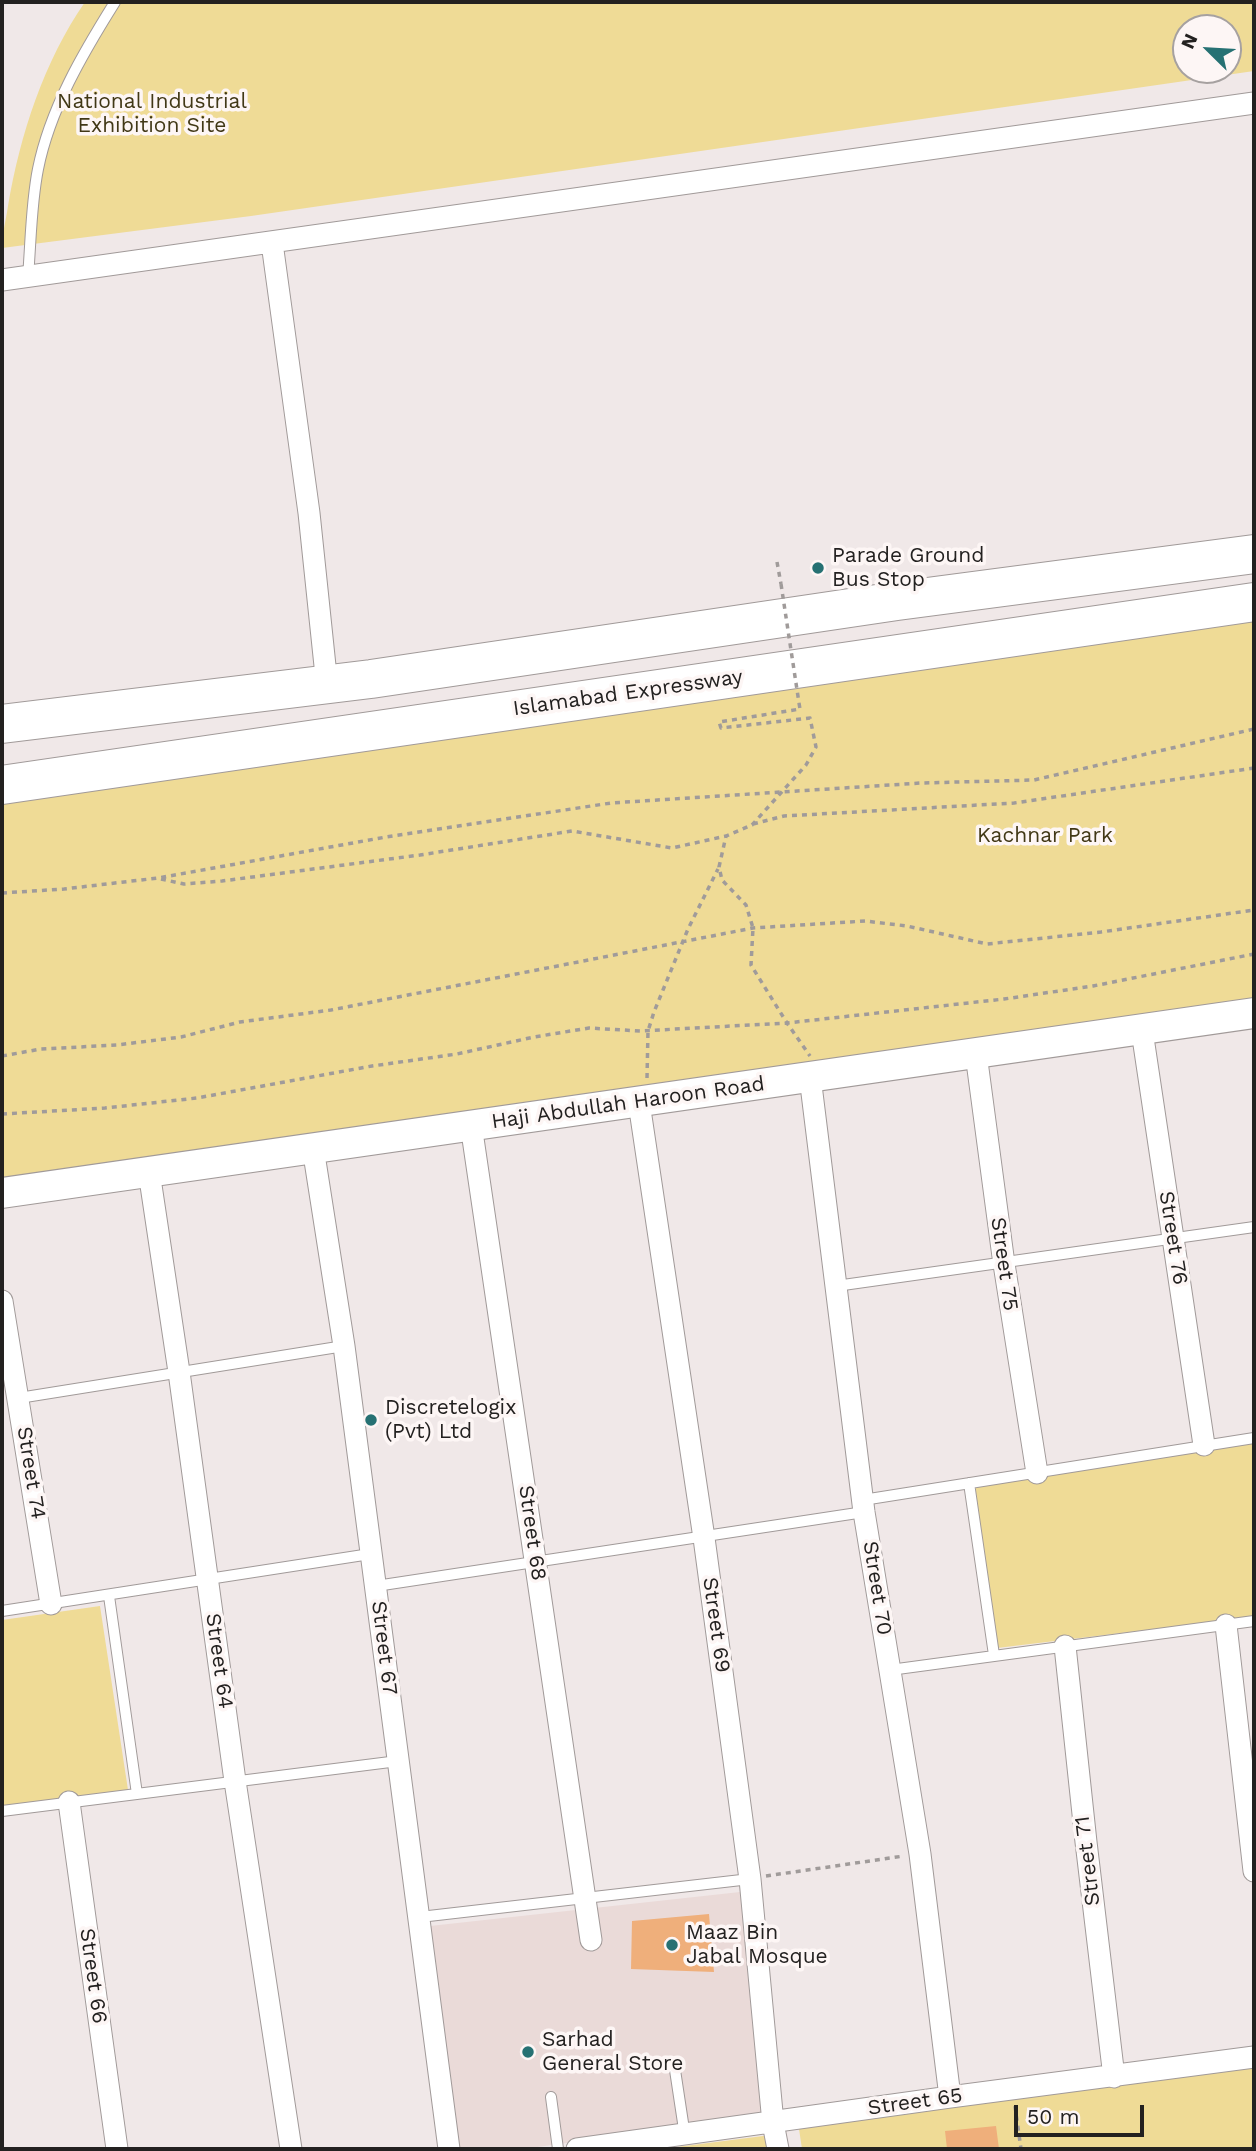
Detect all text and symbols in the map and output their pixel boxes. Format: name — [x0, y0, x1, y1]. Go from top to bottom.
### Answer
north arrow — [1172, 14, 1242, 84]
text: N — [1176, 30, 1203, 52]
park label: National Industrial Exhibition Site — [57, 89, 247, 139]
place label: Parade Ground Bus Stop — [832, 543, 984, 593]
marker: Parade Ground Bus Stop — [810, 560, 826, 576]
street label: Islamabad Expressway — [512, 664, 744, 722]
park label: Kachnar Park — [977, 823, 1113, 849]
street label: Haji Abdullah Haroon Road — [490, 1071, 766, 1135]
street label: Street 76 — [1153, 1189, 1193, 1287]
street label: Street 75 — [985, 1216, 1023, 1312]
place label: Discretelogix (Pvt) Ltd — [385, 1395, 516, 1445]
marker: Discretelogix (Pvt) Ltd — [363, 1412, 379, 1428]
street label: Street 74 — [11, 1425, 51, 1521]
street label: Street 68 — [513, 1484, 551, 1582]
street label: Street 70 — [857, 1539, 897, 1637]
street label: Street 69 — [697, 1576, 735, 1674]
street label: Street 67 — [366, 1599, 402, 1697]
street label: Street 64 — [200, 1612, 238, 1710]
street label: Street 71 — [1070, 1815, 1106, 1907]
place label: Maaz Bin Jabal Mosque — [686, 1920, 828, 1970]
street label: Street 66 — [74, 1927, 112, 2025]
marker: Maaz Bin Jabal Mosque — [664, 1937, 680, 1953]
place label: Sarhad General Store — [542, 2027, 683, 2077]
marker: Sarhad General Store — [520, 2044, 536, 2060]
street label: Street 65 — [866, 2083, 964, 2121]
scale bar — [1018, 2092, 1148, 2136]
text: 50 m — [1027, 2104, 1079, 2129]

